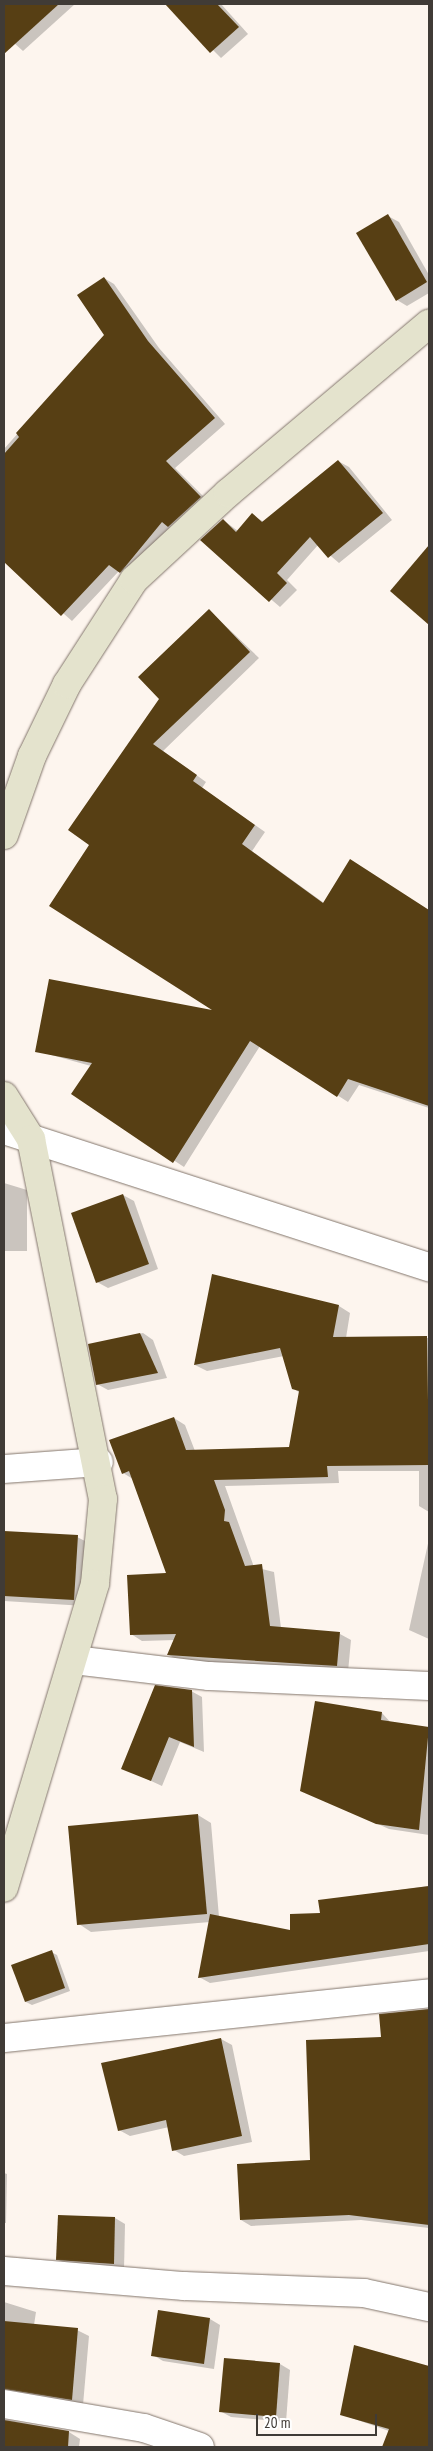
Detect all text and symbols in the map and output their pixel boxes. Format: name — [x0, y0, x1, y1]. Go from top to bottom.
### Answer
scale bar — [258, 2404, 379, 2436]
text: 20 m — [264, 2413, 290, 2432]

